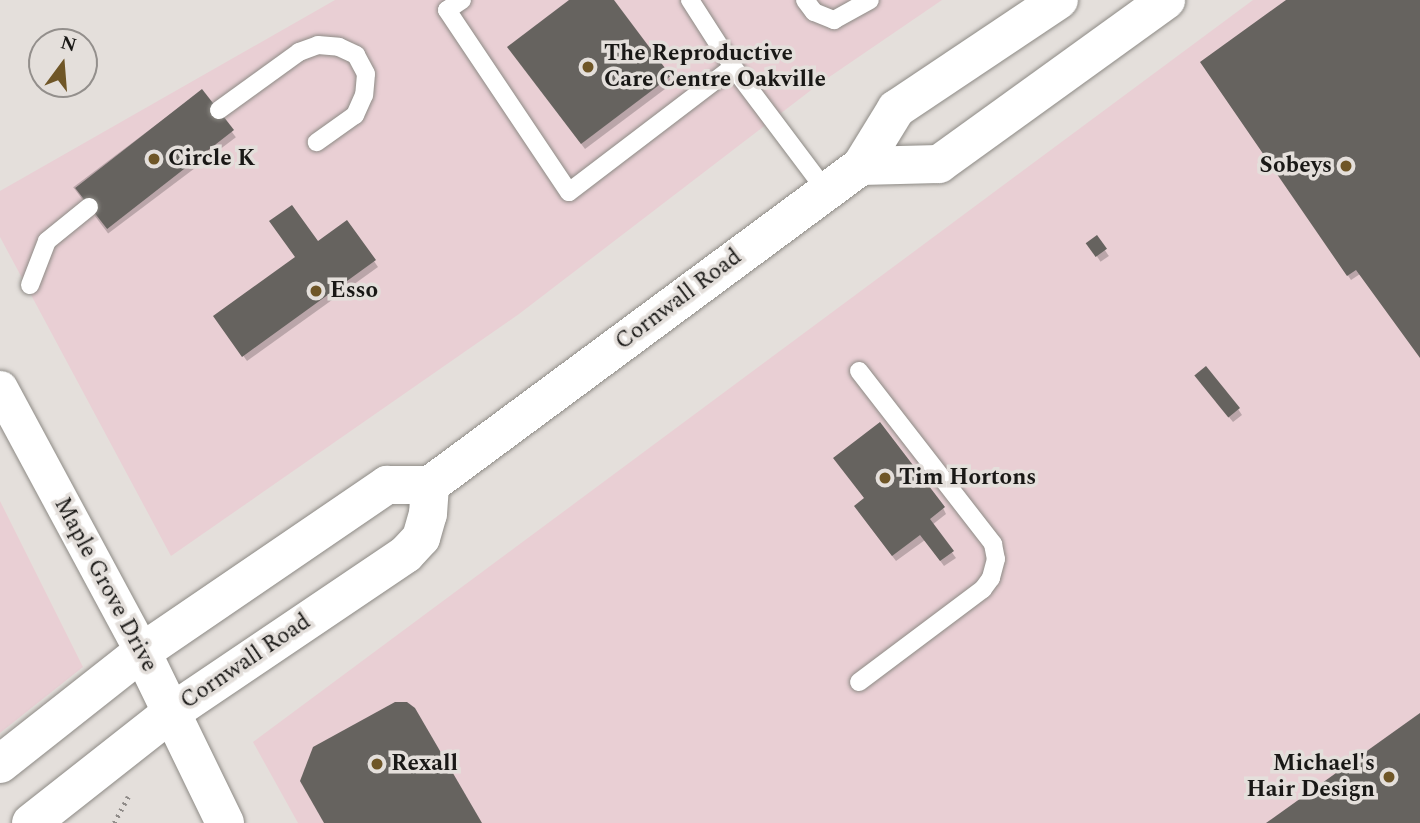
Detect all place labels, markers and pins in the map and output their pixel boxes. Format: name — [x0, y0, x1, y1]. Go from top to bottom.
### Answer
place label: The Reproductive Care Centre Oakville — [604, 40, 826, 94]
marker: The Reproductive Care Centre Oakville — [578, 57, 598, 77]
place label: Circle K — [168, 145, 255, 173]
marker: Circle K — [146, 151, 162, 167]
place label: Sobeys — [1260, 152, 1332, 180]
marker: Sobeys — [1338, 158, 1354, 174]
place label: Esso — [330, 277, 378, 305]
marker: Esso — [308, 283, 324, 299]
place label: Tim Hortons — [899, 464, 1036, 492]
marker: Tim Hortons — [877, 470, 893, 486]
place label: Rexall — [391, 750, 458, 778]
place label: Michael's Hair Design — [1246, 750, 1375, 804]
marker: Rexall — [369, 756, 385, 772]
marker: Michael's Hair Design — [1381, 769, 1397, 785]

